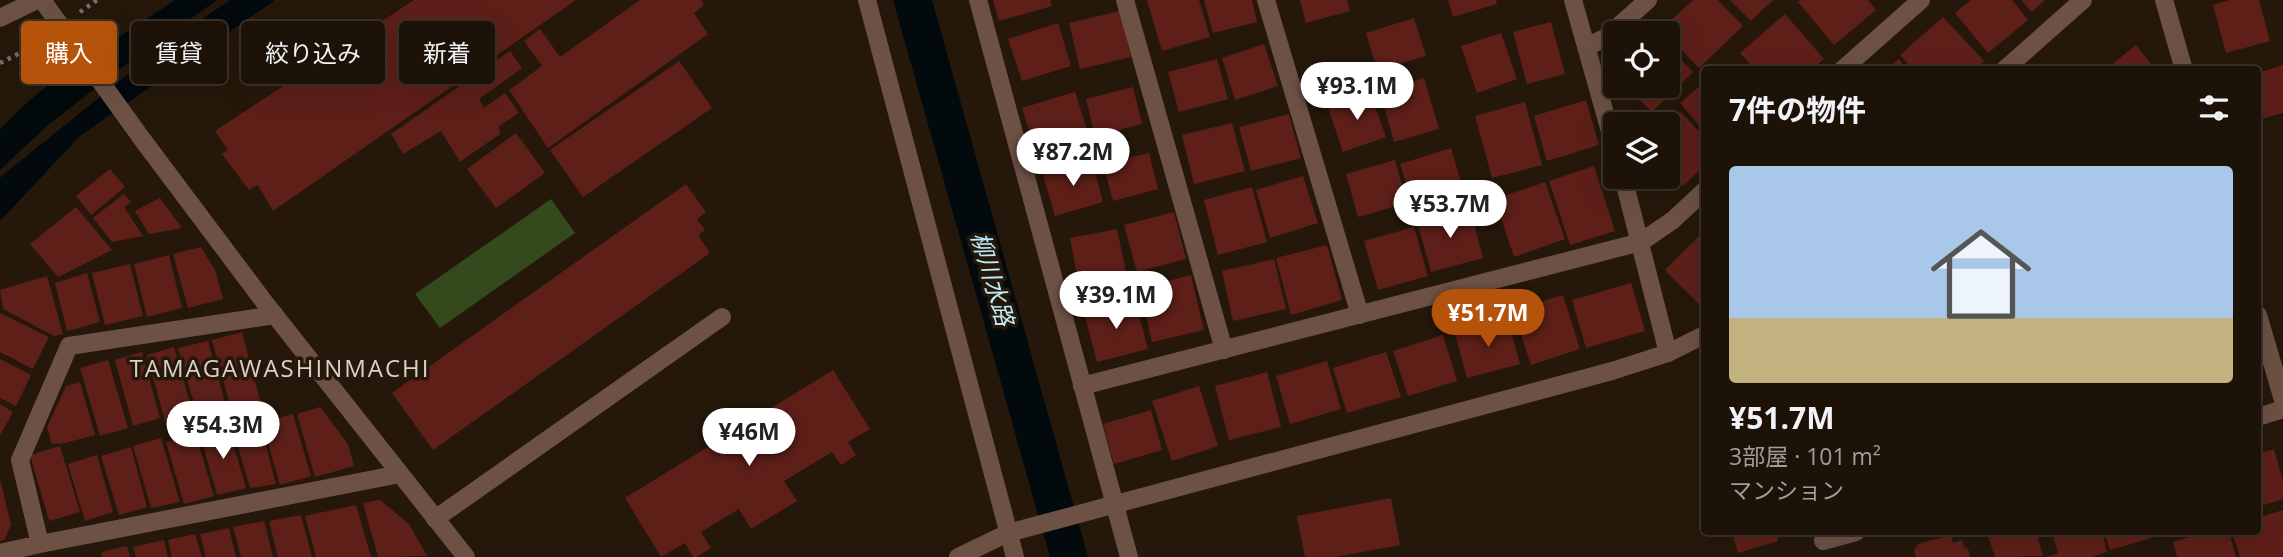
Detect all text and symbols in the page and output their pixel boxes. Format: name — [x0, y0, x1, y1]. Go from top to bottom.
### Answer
chip: 購入 — [21, 21, 117, 84]
chip: 賃貸 — [131, 21, 227, 84]
chip: 絞り込み — [241, 21, 385, 84]
chip: 新着 — [399, 21, 495, 84]
map controls — [1603, 21, 1680, 189]
button: locate — [1603, 21, 1680, 98]
pin: ¥93.1M — [1300, 62, 1414, 122]
text: ¥93.1M — [1317, 69, 1397, 101]
text: 7件の物件 — [1729, 89, 1866, 130]
icon: filters — [2195, 89, 2233, 127]
button: layers — [1603, 112, 1680, 189]
pin: ¥87.2M — [1016, 128, 1130, 188]
text: ¥87.2M — [1033, 135, 1113, 167]
pin: ¥53.7M — [1393, 180, 1507, 240]
text: ¥53.7M — [1410, 187, 1490, 219]
icon: home — [1918, 211, 2044, 337]
water label: 柳川水路 — [964, 228, 1023, 331]
pin: ¥39.1M — [1059, 272, 1173, 331]
text: ¥39.1M — [1076, 278, 1156, 310]
pin: ¥51.7M — [1431, 290, 1545, 349]
text: ¥51.7M — [1448, 296, 1528, 328]
district label: TAMAGAWASHINMACHI — [129, 351, 431, 384]
text: ¥51.7M — [1729, 397, 1834, 438]
pin: ¥54.3M — [166, 402, 280, 461]
text: ¥54.3M — [183, 408, 263, 440]
pin: ¥46M — [708, 408, 790, 468]
text: ¥46M — [718, 415, 780, 447]
text: 3部屋 · 101 m² — [1729, 440, 1881, 472]
text: マンション — [1729, 474, 1844, 506]

